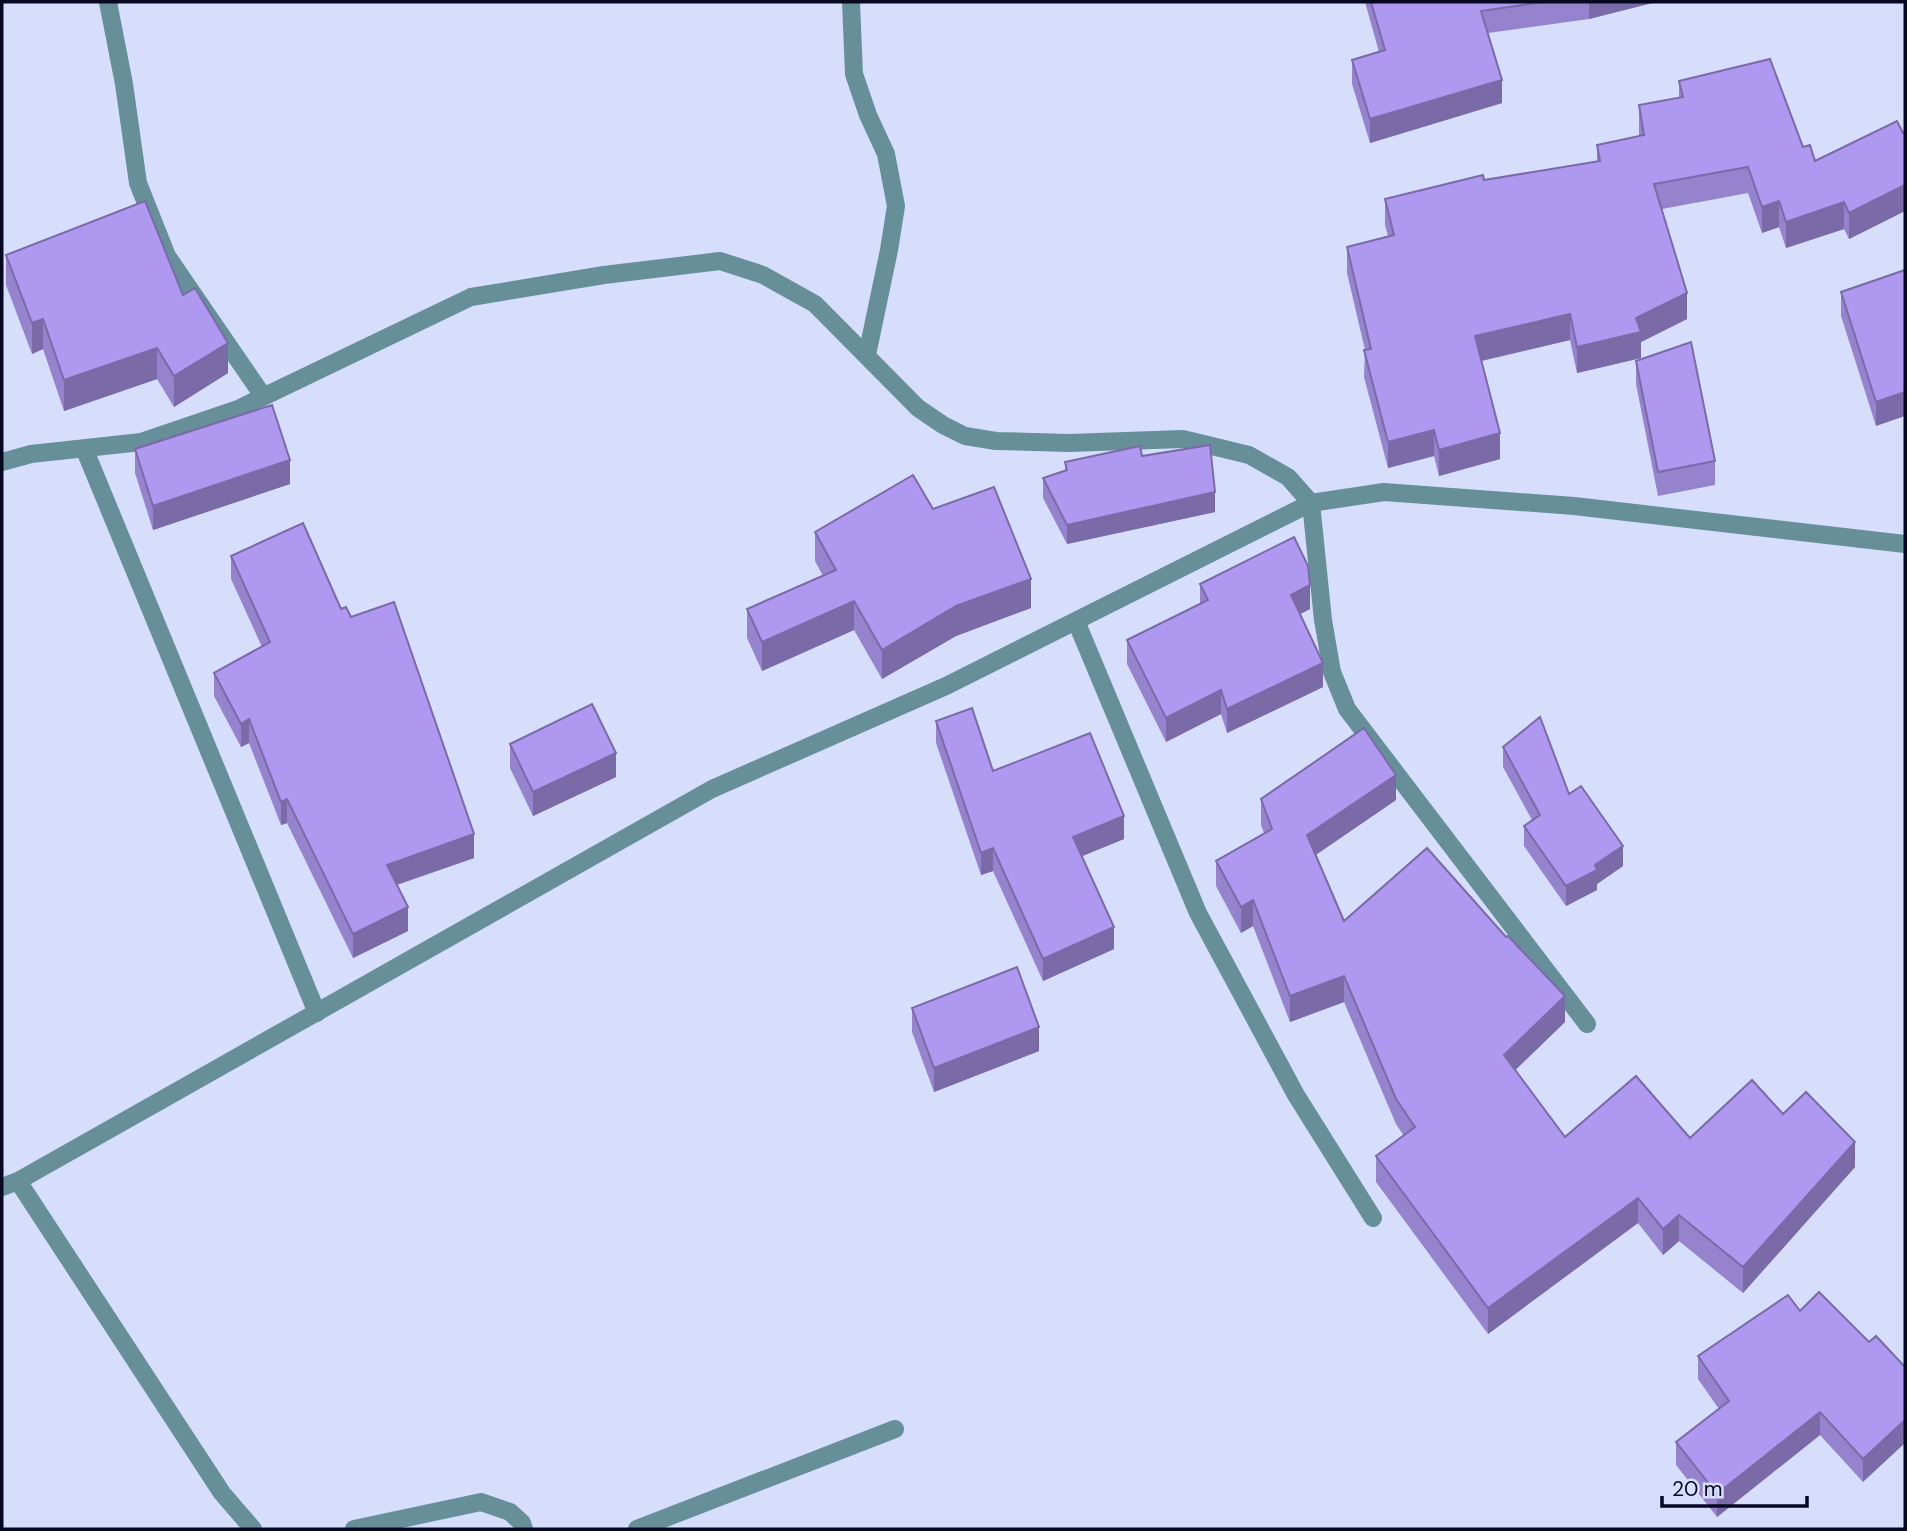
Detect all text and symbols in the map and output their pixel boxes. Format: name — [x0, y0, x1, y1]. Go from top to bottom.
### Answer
scale bar — [1662, 1464, 1807, 1508]
text: 20 m — [1672, 1475, 1723, 1503]

